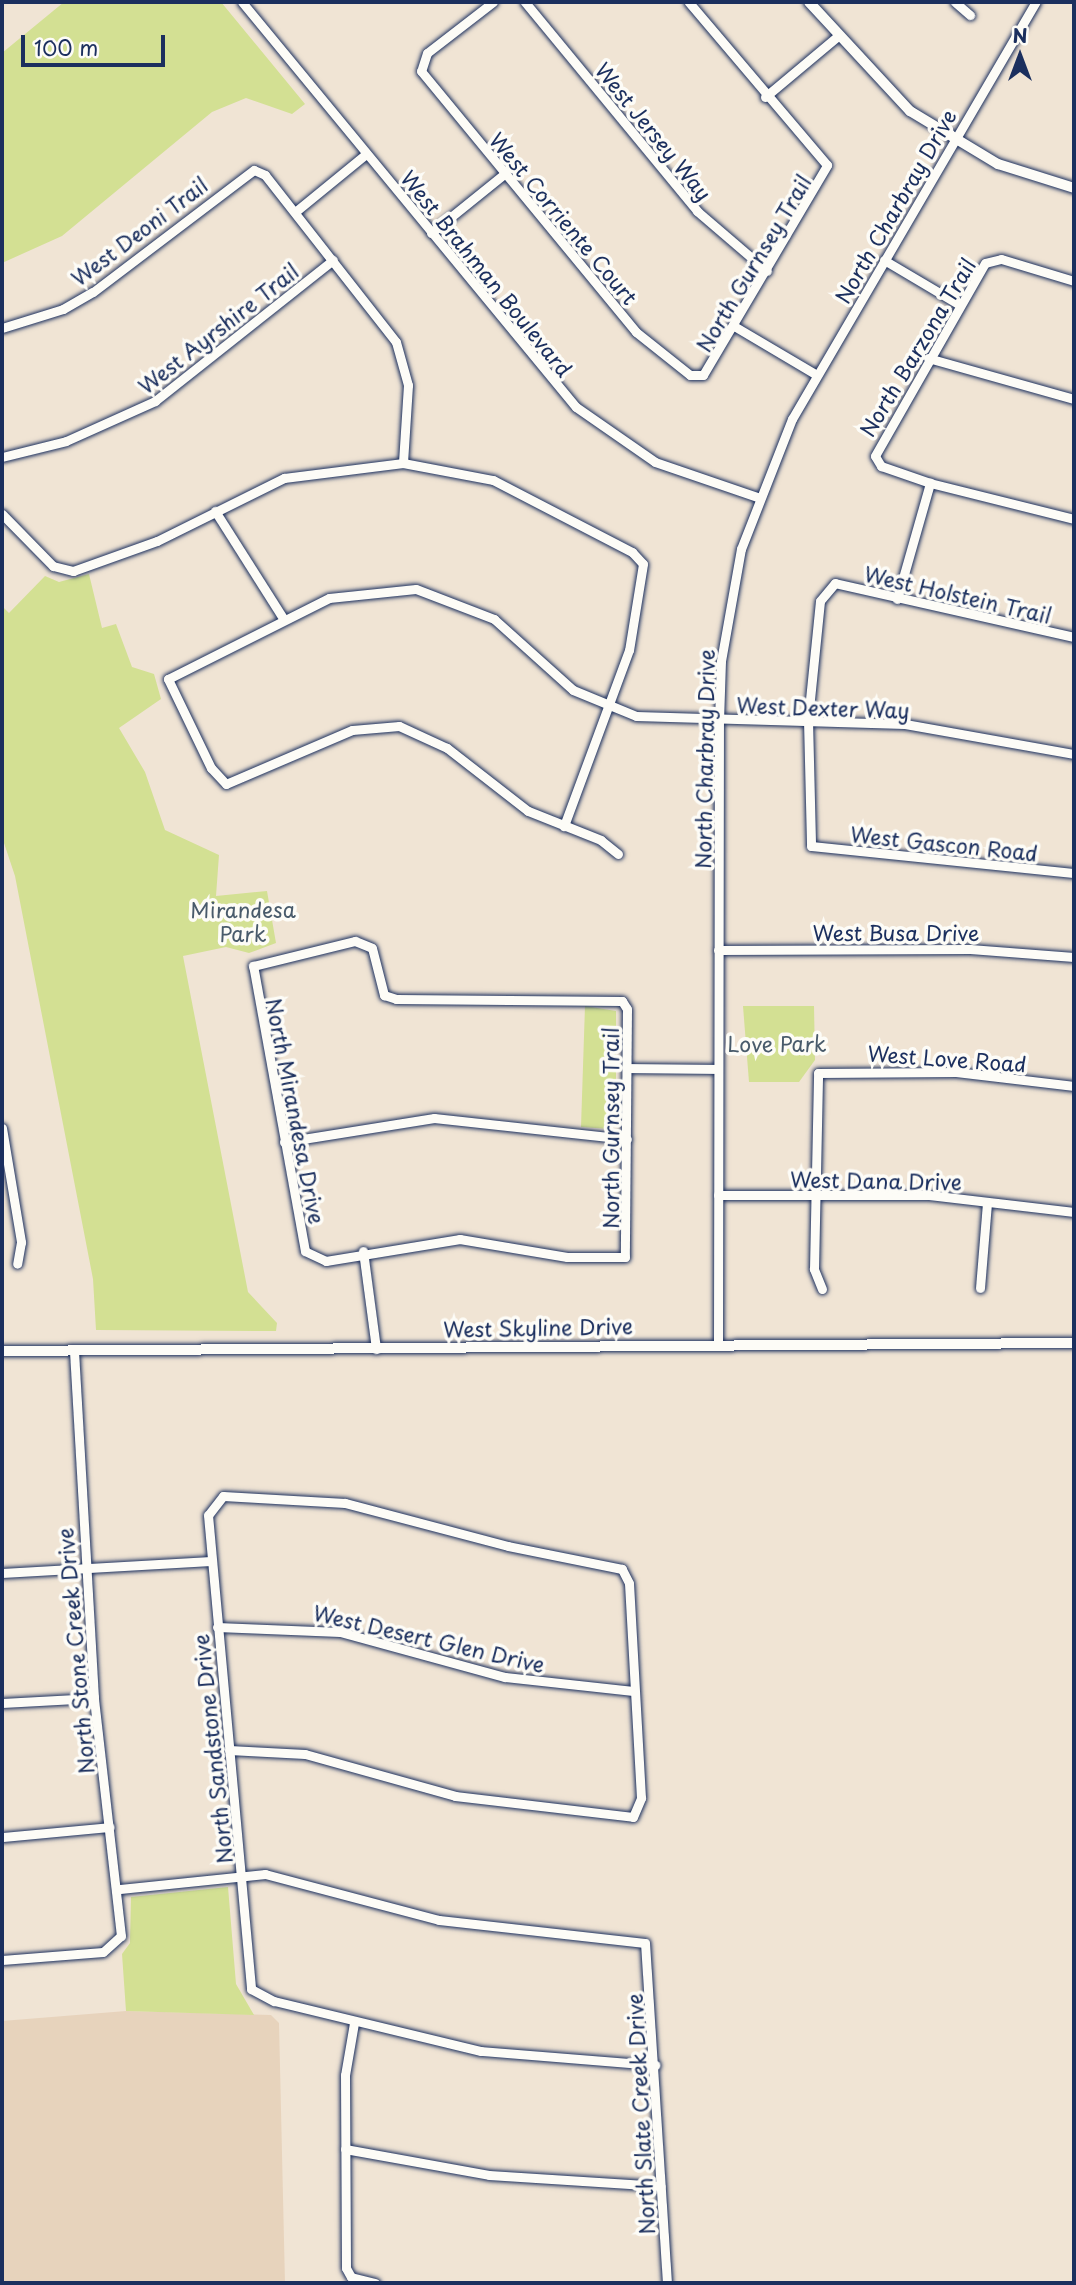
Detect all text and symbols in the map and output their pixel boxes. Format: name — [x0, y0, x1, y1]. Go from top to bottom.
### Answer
scale bar — [24, 21, 168, 65]
north arrow — [985, 21, 1055, 91]
text: N — [1012, 21, 1028, 49]
text: 100 m — [34, 31, 98, 63]
street label: West Jersey Way — [590, 56, 718, 206]
street label: North Charbray Drive — [829, 104, 961, 308]
street label: West Corriente Court — [485, 127, 643, 309]
street label: West Brahman Boulevard — [396, 165, 578, 381]
street label: North Gurnsey Trail — [690, 169, 816, 357]
street label: West Deoni Trail — [64, 170, 214, 292]
street label: North Barzona Trail — [853, 253, 981, 441]
street label: West Ayrshire Trail — [133, 258, 303, 398]
street label: West Holstein Trail — [861, 560, 1055, 628]
street label: North Charbray Drive — [689, 648, 719, 870]
street label: West Dexter Way — [734, 691, 912, 723]
street label: West Gascon Road — [849, 821, 1039, 865]
park label: Mirandesa Park — [190, 896, 296, 946]
street label: West Busa Drive — [813, 919, 979, 945]
street label: North Mirandesa Drive — [262, 995, 330, 1227]
street label: North Gurnsey Trail — [597, 1026, 623, 1230]
park label: Love Park — [728, 1030, 826, 1056]
street label: West Love Road — [867, 1040, 1027, 1076]
street label: West Dana Drive — [790, 1166, 962, 1194]
street label: West Skyline Drive — [442, 1313, 634, 1341]
street label: North Stone Creek Drive — [51, 1525, 99, 1777]
street label: West Desert Glen Drive — [311, 1599, 547, 1677]
street label: North Sandstone Drive — [187, 1632, 237, 1866]
street label: North Slate Creek Drive — [621, 1991, 659, 2237]

